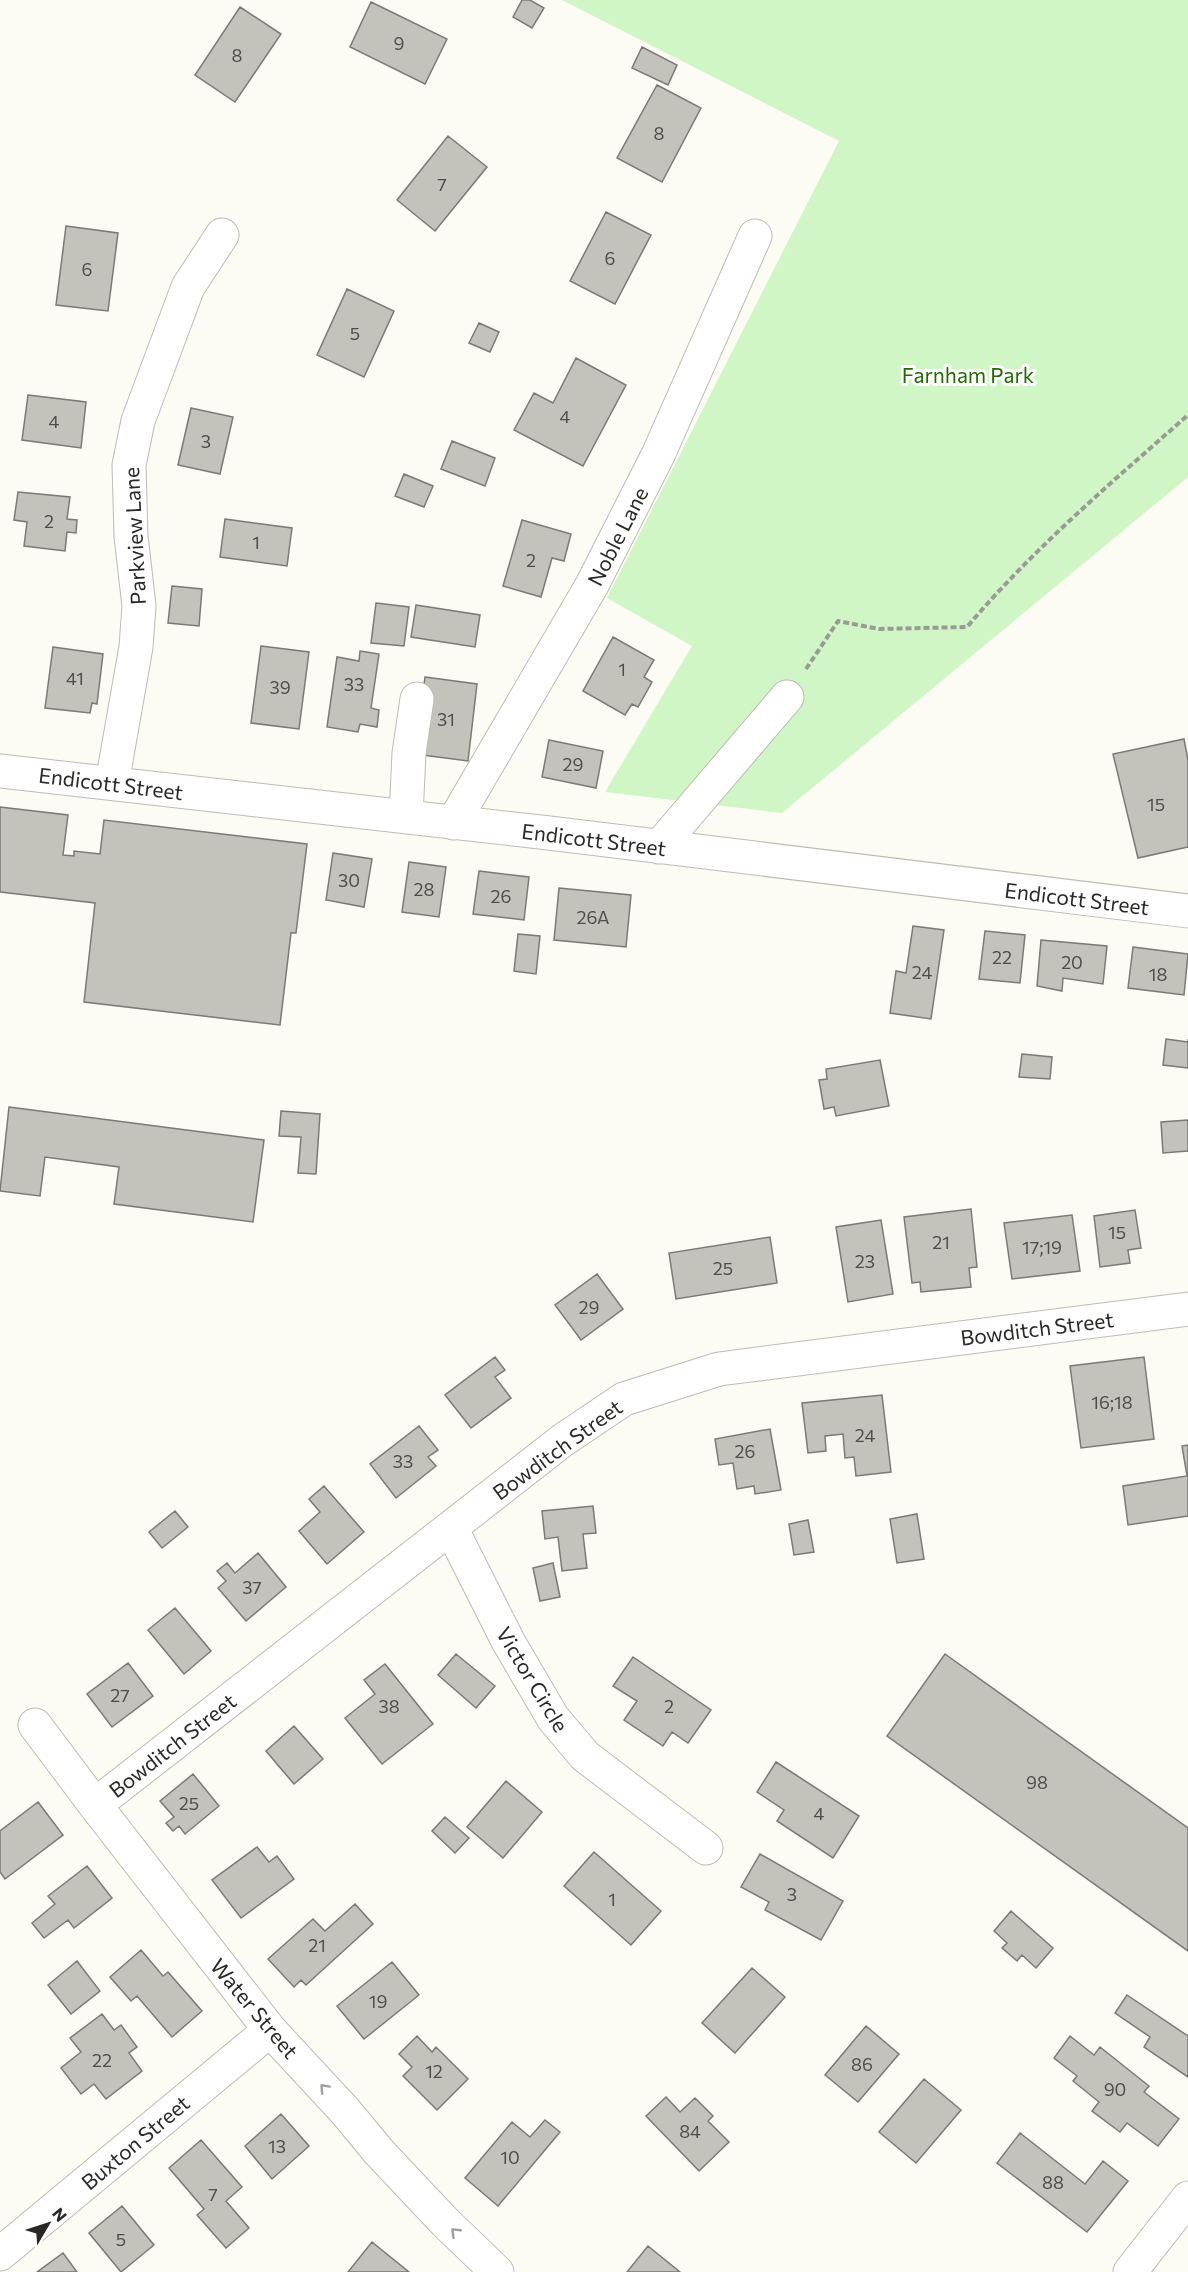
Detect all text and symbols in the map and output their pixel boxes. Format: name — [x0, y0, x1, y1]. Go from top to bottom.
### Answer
house number: 9 — [394, 32, 404, 54]
house number: 8 — [232, 44, 243, 66]
house number: 8 — [654, 122, 665, 144]
house number: 7 — [437, 173, 447, 195]
house number: 6 — [605, 247, 615, 269]
house number: 6 — [82, 258, 92, 280]
house number: 5 — [350, 322, 360, 344]
park label: Farnham Park — [902, 362, 1034, 387]
house number: 4 — [560, 405, 571, 427]
house number: 4 — [49, 410, 60, 432]
house number: 3 — [201, 430, 211, 452]
street label: Parkview Lane — [118, 467, 150, 605]
street label: Noble Lane — [581, 482, 653, 590]
house number: 2 — [44, 510, 54, 532]
house number: 1 — [252, 531, 260, 553]
house number: 2 — [526, 549, 536, 571]
house number: 1 — [618, 658, 626, 680]
house number: 41 — [66, 667, 84, 689]
house number: 33 — [344, 673, 364, 695]
house number: 39 — [269, 676, 291, 698]
house number: 31 — [437, 708, 455, 730]
house number: 29 — [563, 753, 583, 775]
street label: Endicott Street — [37, 762, 185, 804]
house number: 15 — [1147, 793, 1165, 815]
street label: Endicott Street — [520, 818, 668, 860]
house number: 30 — [338, 869, 360, 891]
street label: Endicott Street — [1003, 877, 1151, 919]
house number: 28 — [414, 878, 435, 900]
house number: 26 — [491, 885, 511, 907]
house number: 26A — [577, 906, 609, 928]
house number: 22 — [992, 946, 1012, 968]
house number: 20 — [1061, 951, 1083, 973]
house number: 24 — [912, 961, 932, 983]
house number: 18 — [1149, 963, 1167, 985]
house number: 15 — [1108, 1221, 1126, 1243]
house number: 21 — [932, 1231, 950, 1253]
house number: 17;19 — [1022, 1236, 1062, 1258]
house number: 23 — [855, 1250, 875, 1272]
house number: 25 — [713, 1257, 733, 1279]
house number: 29 — [579, 1296, 599, 1318]
street label: Bowditch Street — [959, 1306, 1115, 1350]
house number: 16;18 — [1091, 1391, 1133, 1413]
street label: Bowditch Street — [487, 1394, 627, 1504]
house number: 24 — [855, 1424, 875, 1446]
house number: 26 — [735, 1440, 755, 1462]
house number: 33 — [393, 1450, 413, 1472]
house number: 37 — [242, 1576, 262, 1598]
street label: Victor Circle — [492, 1622, 574, 1736]
house number: 27 — [110, 1684, 130, 1706]
street label: Bowditch Street — [104, 1688, 240, 1802]
house number: 38 — [378, 1695, 400, 1717]
house number: 2 — [664, 1695, 674, 1717]
house number: 98 — [1026, 1771, 1048, 1793]
house number: 25 — [179, 1792, 199, 1814]
house number: 4 — [814, 1802, 825, 1824]
house number: 3 — [787, 1883, 797, 1905]
house number: 1 — [608, 1888, 616, 1910]
house number: 21 — [308, 1934, 326, 1956]
street label: Water Street — [206, 1953, 304, 2063]
house number: 19 — [369, 1990, 387, 2012]
house number: 22 — [92, 2049, 112, 2071]
house number: 86 — [851, 2053, 873, 2075]
house number: 12 — [425, 2060, 443, 2082]
house number: 90 — [1104, 2078, 1126, 2100]
one-way arrow — [320, 2084, 331, 2095]
street label: Buxton Street — [76, 2090, 194, 2194]
house number: 84 — [679, 2120, 701, 2142]
house number: 13 — [268, 2135, 286, 2157]
house number: 10 — [500, 2146, 520, 2168]
house number: 88 — [1042, 2171, 1064, 2193]
house number: 7 — [208, 2183, 218, 2205]
north arrow — [18, 2194, 78, 2254]
text: N — [49, 2204, 71, 2225]
house number: 5 — [116, 2228, 126, 2250]
one-way arrow — [451, 2228, 461, 2239]

